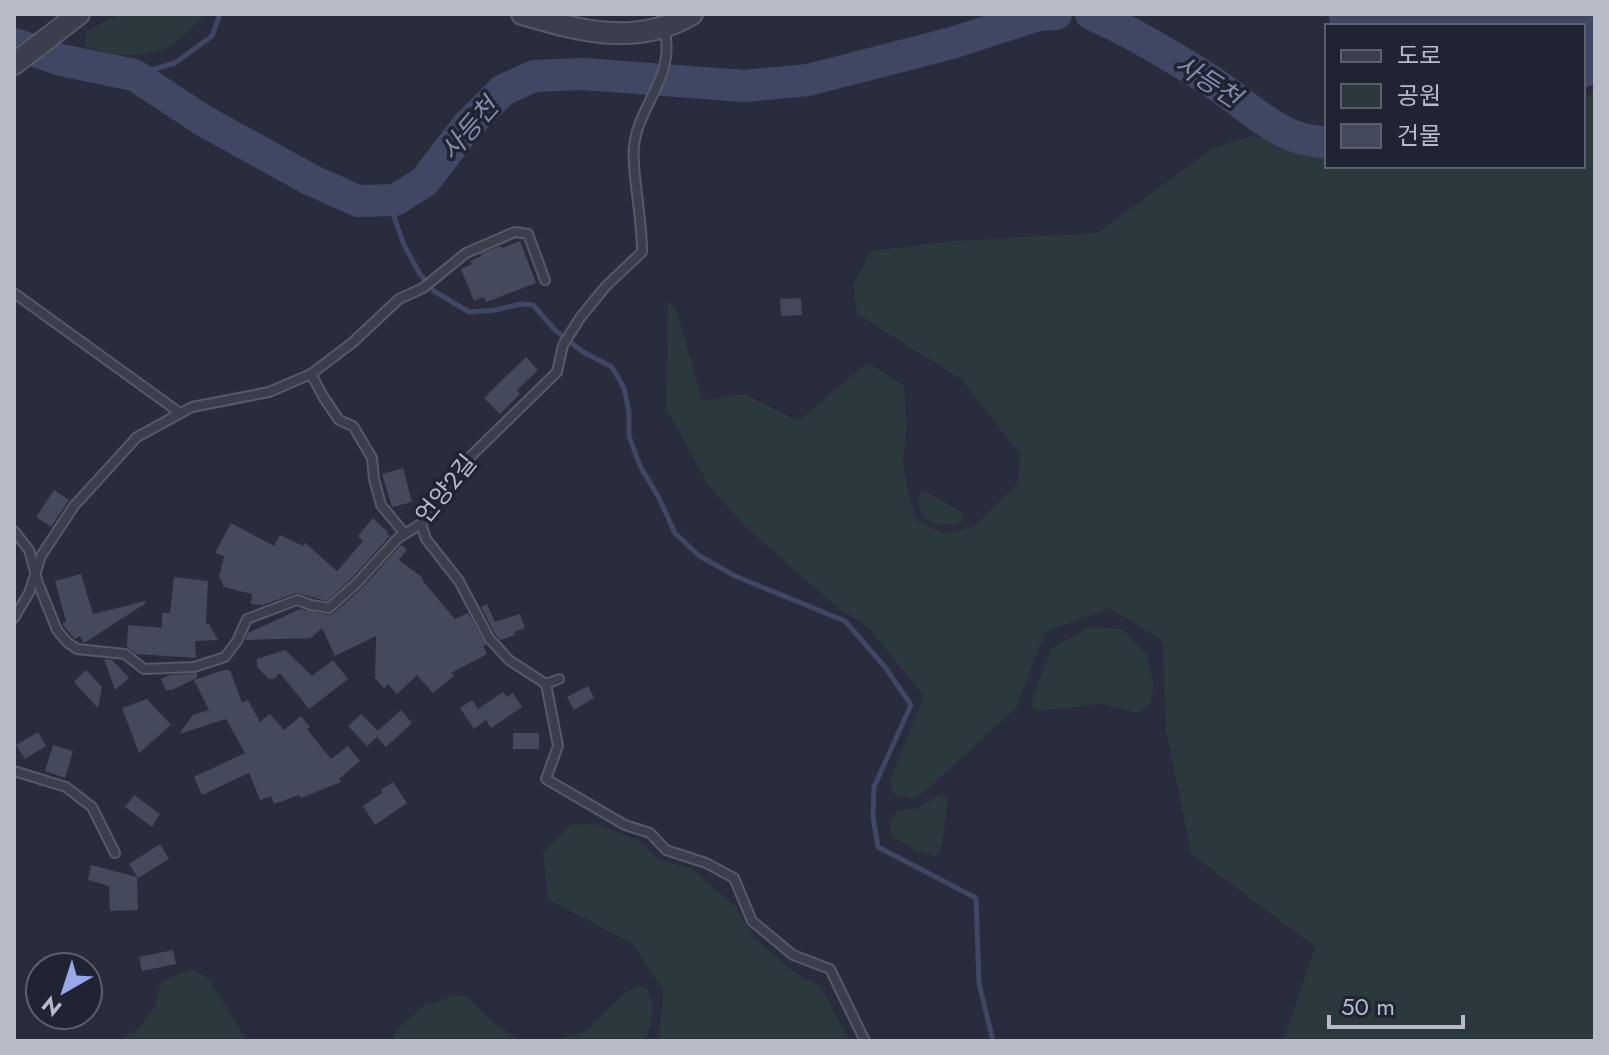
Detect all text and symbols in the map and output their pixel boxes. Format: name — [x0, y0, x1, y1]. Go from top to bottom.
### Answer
legend — [1325, 24, 1585, 168]
text: 도로 — [1397, 38, 1441, 73]
water label: 사등천 — [1168, 46, 1251, 118]
text: 공원 — [1397, 78, 1441, 113]
water label: 사등천 — [431, 87, 509, 169]
text: 건물 — [1397, 118, 1441, 153]
street label: 언양2길 — [407, 447, 484, 531]
north arrow — [24, 951, 104, 1031]
scale bar — [1329, 979, 1463, 1029]
text: N — [35, 989, 68, 1024]
text: 50 m — [1341, 989, 1395, 1024]

